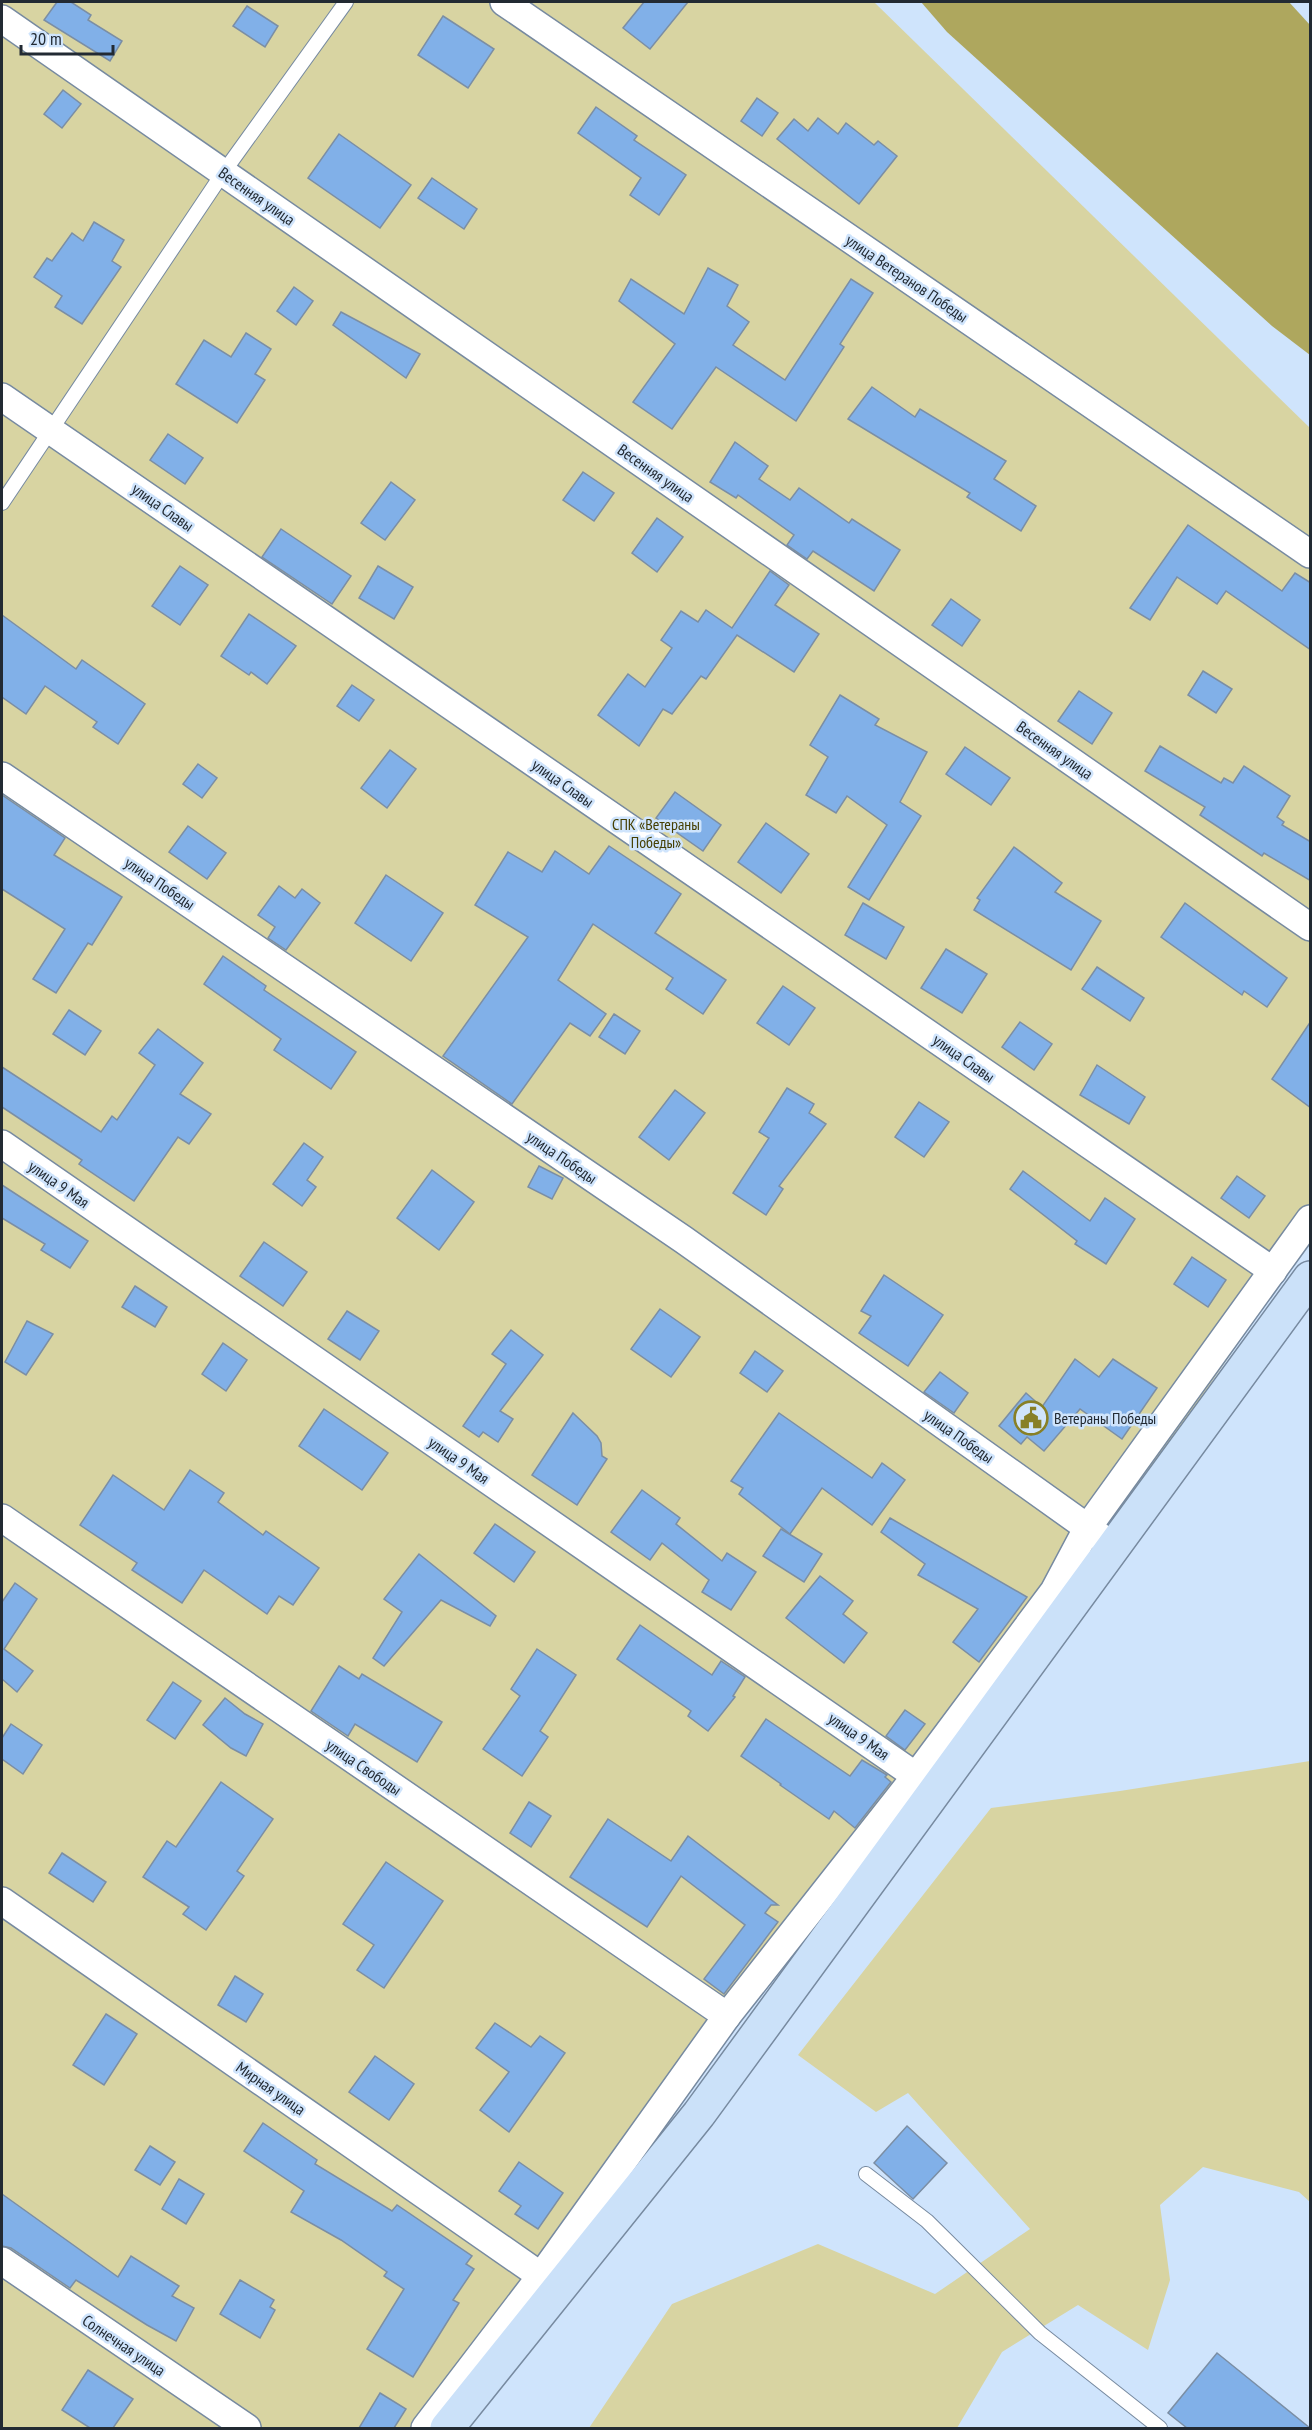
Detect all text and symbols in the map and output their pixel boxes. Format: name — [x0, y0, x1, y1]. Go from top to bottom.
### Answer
scale bar — [21, 18, 112, 56]
text: 20 m — [30, 27, 62, 50]
street label: Весенняя улица — [215, 162, 299, 230]
street label: улица Ветеранов Победы — [842, 230, 972, 326]
street label: Весенняя улица — [614, 439, 698, 507]
street label: улица Славы — [128, 478, 198, 536]
street label: Весенняя улица — [1013, 716, 1097, 784]
street label: улица Славы — [528, 754, 598, 812]
park label: СПК «Ветераны Победы» — [612, 814, 700, 852]
street label: улица Победы — [121, 852, 199, 914]
street label: улица Славы — [929, 1029, 999, 1087]
street label: улица Победы — [523, 1126, 601, 1188]
street label: улица 9 Мая — [25, 1156, 93, 1212]
public building icon: Ветераны Победы — [1013, 1400, 1049, 1436]
street label: улица Победы — [920, 1405, 998, 1467]
place label: Ветераны Победы — [1054, 1408, 1156, 1428]
street label: улица 9 Мая — [425, 1432, 493, 1488]
street label: улица 9 Мая — [825, 1708, 893, 1764]
street label: улица Свободы — [323, 1735, 405, 1799]
street label: Мирная улица — [233, 2057, 309, 2119]
street label: Солнечная улица — [79, 2310, 169, 2380]

